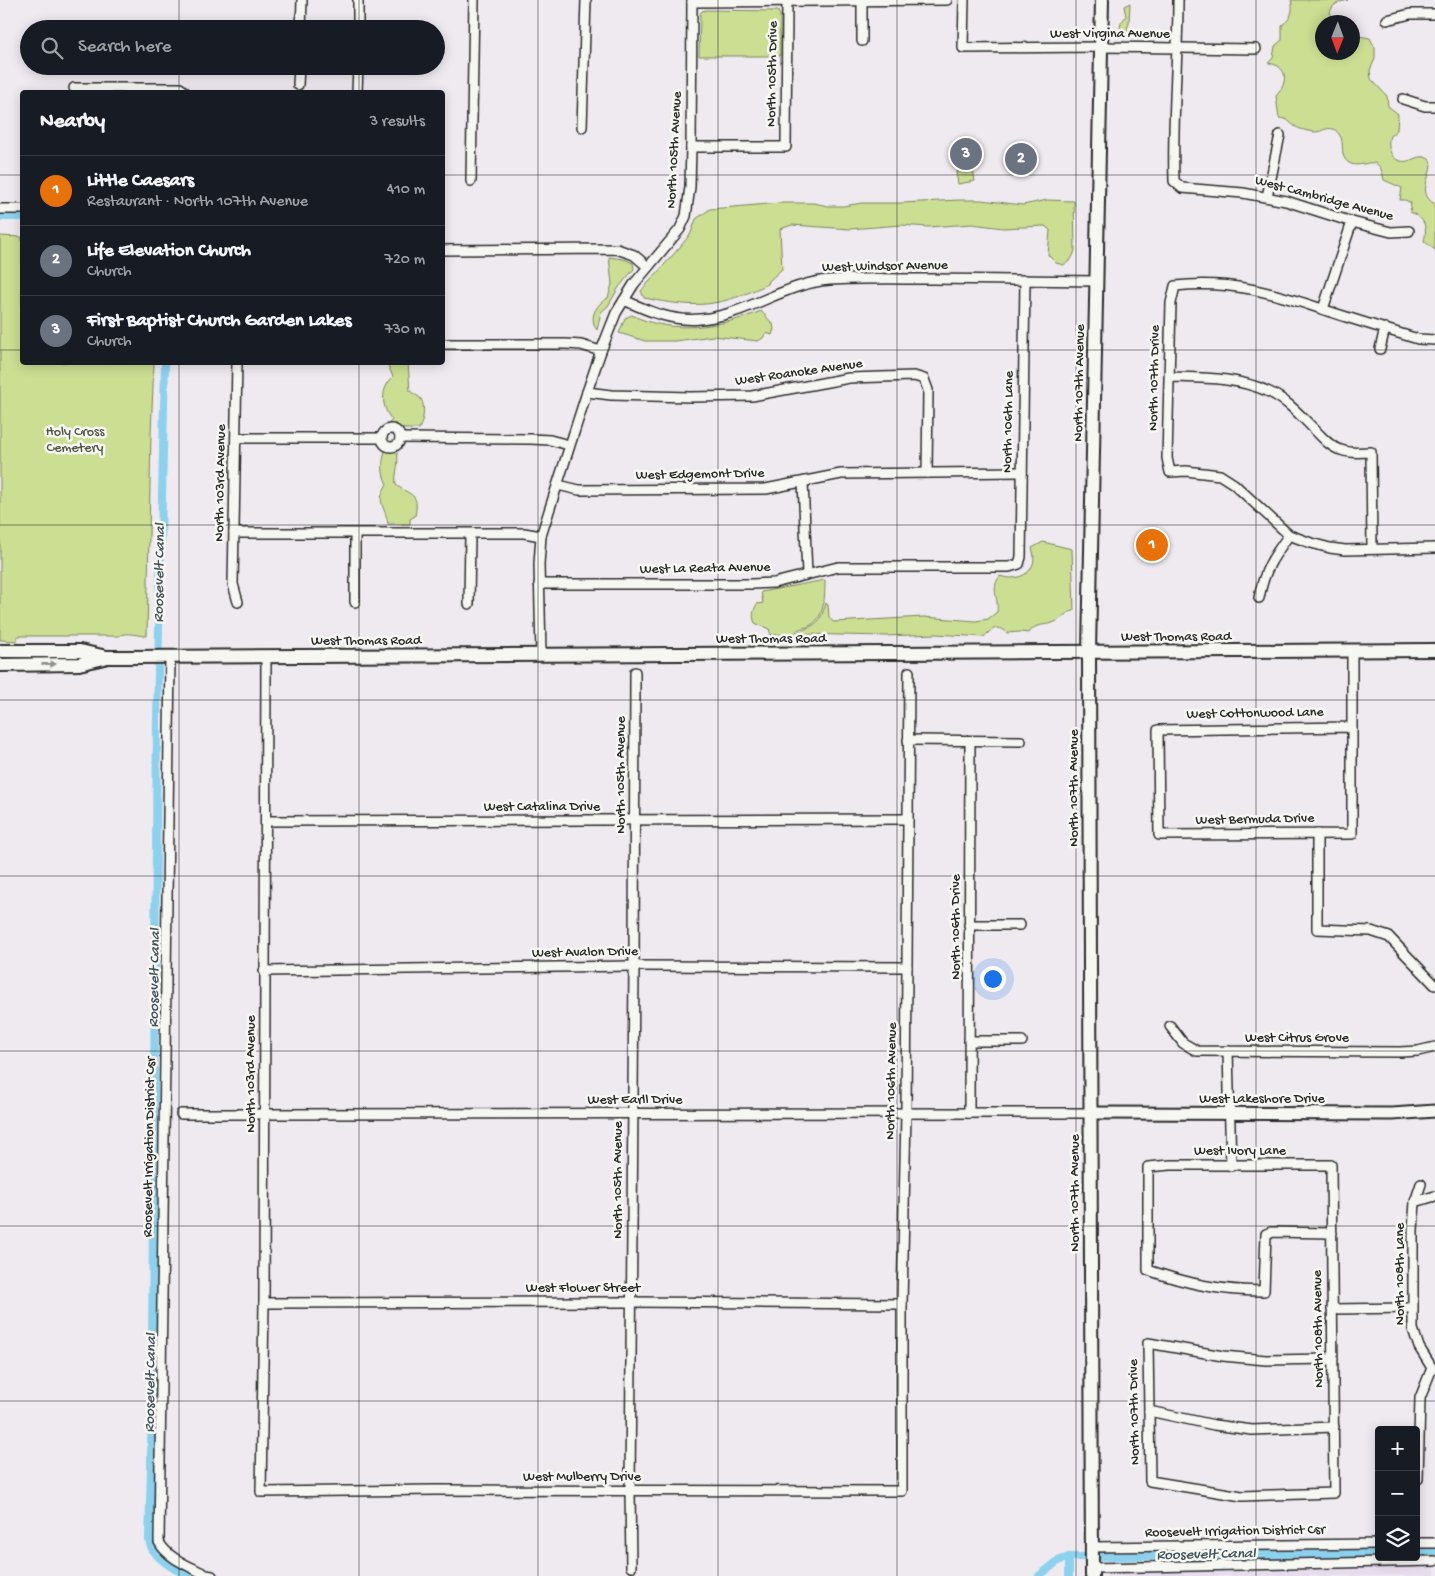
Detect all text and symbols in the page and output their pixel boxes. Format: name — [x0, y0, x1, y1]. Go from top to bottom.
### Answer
north arrow — [1315, 15, 1360, 60]
search box — [20, 20, 445, 75]
street label: North 105th Drive — [764, 20, 782, 127]
street label: West Virgina Avenue — [1050, 26, 1171, 43]
icon: search — [38, 34, 66, 62]
text: Search here — [78, 36, 172, 59]
street label: North 105th Avenue — [663, 90, 687, 209]
text: Nearby — [40, 110, 105, 135]
text: 3 results — [370, 113, 425, 132]
pin: 3 — [950, 135, 982, 173]
pin: 2 — [1005, 140, 1037, 178]
text: Little Caesars — [87, 170, 194, 193]
street label: West Cambridge Avenue — [1253, 172, 1396, 226]
text: 1 — [53, 181, 59, 200]
text: 410 m — [387, 181, 425, 200]
text: Restaurant · North 107th Avenue — [87, 193, 308, 212]
text: Life Elevation Church — [87, 240, 251, 263]
text: 2 — [52, 251, 60, 270]
text: 720 m — [385, 251, 425, 270]
street label: West Windsor Avenue — [822, 257, 949, 277]
text: Church — [87, 263, 131, 282]
text: First Baptist Church Garden Lakes — [87, 310, 351, 333]
text: 3 — [52, 321, 60, 340]
text: 730 m — [384, 321, 425, 340]
street label: North 107th Avenue — [1070, 323, 1090, 442]
street label: North 107th Drive — [1146, 324, 1164, 431]
text: Church — [87, 333, 131, 352]
street label: West Roanoke Avenue — [734, 356, 865, 390]
street label: North 106th Lane — [1000, 370, 1018, 473]
street label: North 103rd Avenue — [211, 423, 231, 542]
park label: Holy Cross Cemetery — [46, 424, 105, 457]
street label: West Edgemont Drive — [635, 465, 765, 485]
water label: Roosevelt Canal — [150, 522, 170, 623]
pin: 1 — [1136, 526, 1168, 564]
street label: West La Reata Avenue — [639, 559, 771, 579]
street label: West Thomas Road — [1121, 629, 1233, 646]
street label: West Thomas Road — [716, 631, 828, 648]
street label: West Thomas Road — [311, 633, 423, 650]
one-way arrow — [41, 660, 57, 668]
street label: West Cottonwood Lane — [1186, 704, 1325, 724]
street label: North 105th Avenue — [613, 715, 630, 834]
street label: North 107th Avenue — [1066, 729, 1083, 847]
street label: West Catalina Drive — [484, 799, 601, 816]
street label: West Bermuda Drive — [1195, 810, 1315, 830]
street label: North 106th Drive — [948, 873, 965, 980]
water label: Roosevelt Canal — [145, 927, 165, 1028]
street label: West Avalon Drive — [532, 944, 639, 962]
your location — [980, 966, 1006, 992]
street label: North 103rd Avenue — [243, 1015, 260, 1133]
street label: North 106th Avenue — [882, 1021, 902, 1140]
street label: West Citrus Grove — [1245, 1030, 1350, 1047]
street label: Roosevelt Irrigation District Csr — [140, 1056, 160, 1237]
street label: West Lakeshore Drive — [1199, 1091, 1326, 1108]
street label: West Earll Drive — [588, 1092, 683, 1109]
street label: North 105th Avenue — [610, 1120, 627, 1239]
street label: North 107th Avenue — [1067, 1134, 1084, 1252]
street label: West Ivory Lane — [1194, 1143, 1287, 1160]
street label: North 108th Lane — [1392, 1222, 1409, 1325]
street label: North 108th Avenue — [1309, 1269, 1329, 1388]
street label: West Flower Street — [526, 1280, 642, 1297]
water label: Roosevelt Canal — [141, 1332, 161, 1433]
street label: North 107th Drive — [1126, 1358, 1144, 1465]
map controls — [1375, 1426, 1420, 1561]
button: + — [1375, 1426, 1420, 1471]
street label: West Mulberry Drive — [523, 1469, 642, 1486]
button: − — [1375, 1471, 1420, 1516]
button: layers — [1375, 1516, 1420, 1561]
street label: Roosevelt Irrigation District Csr — [1145, 1522, 1326, 1542]
water label: Roosevelt Canal — [1156, 1545, 1257, 1565]

